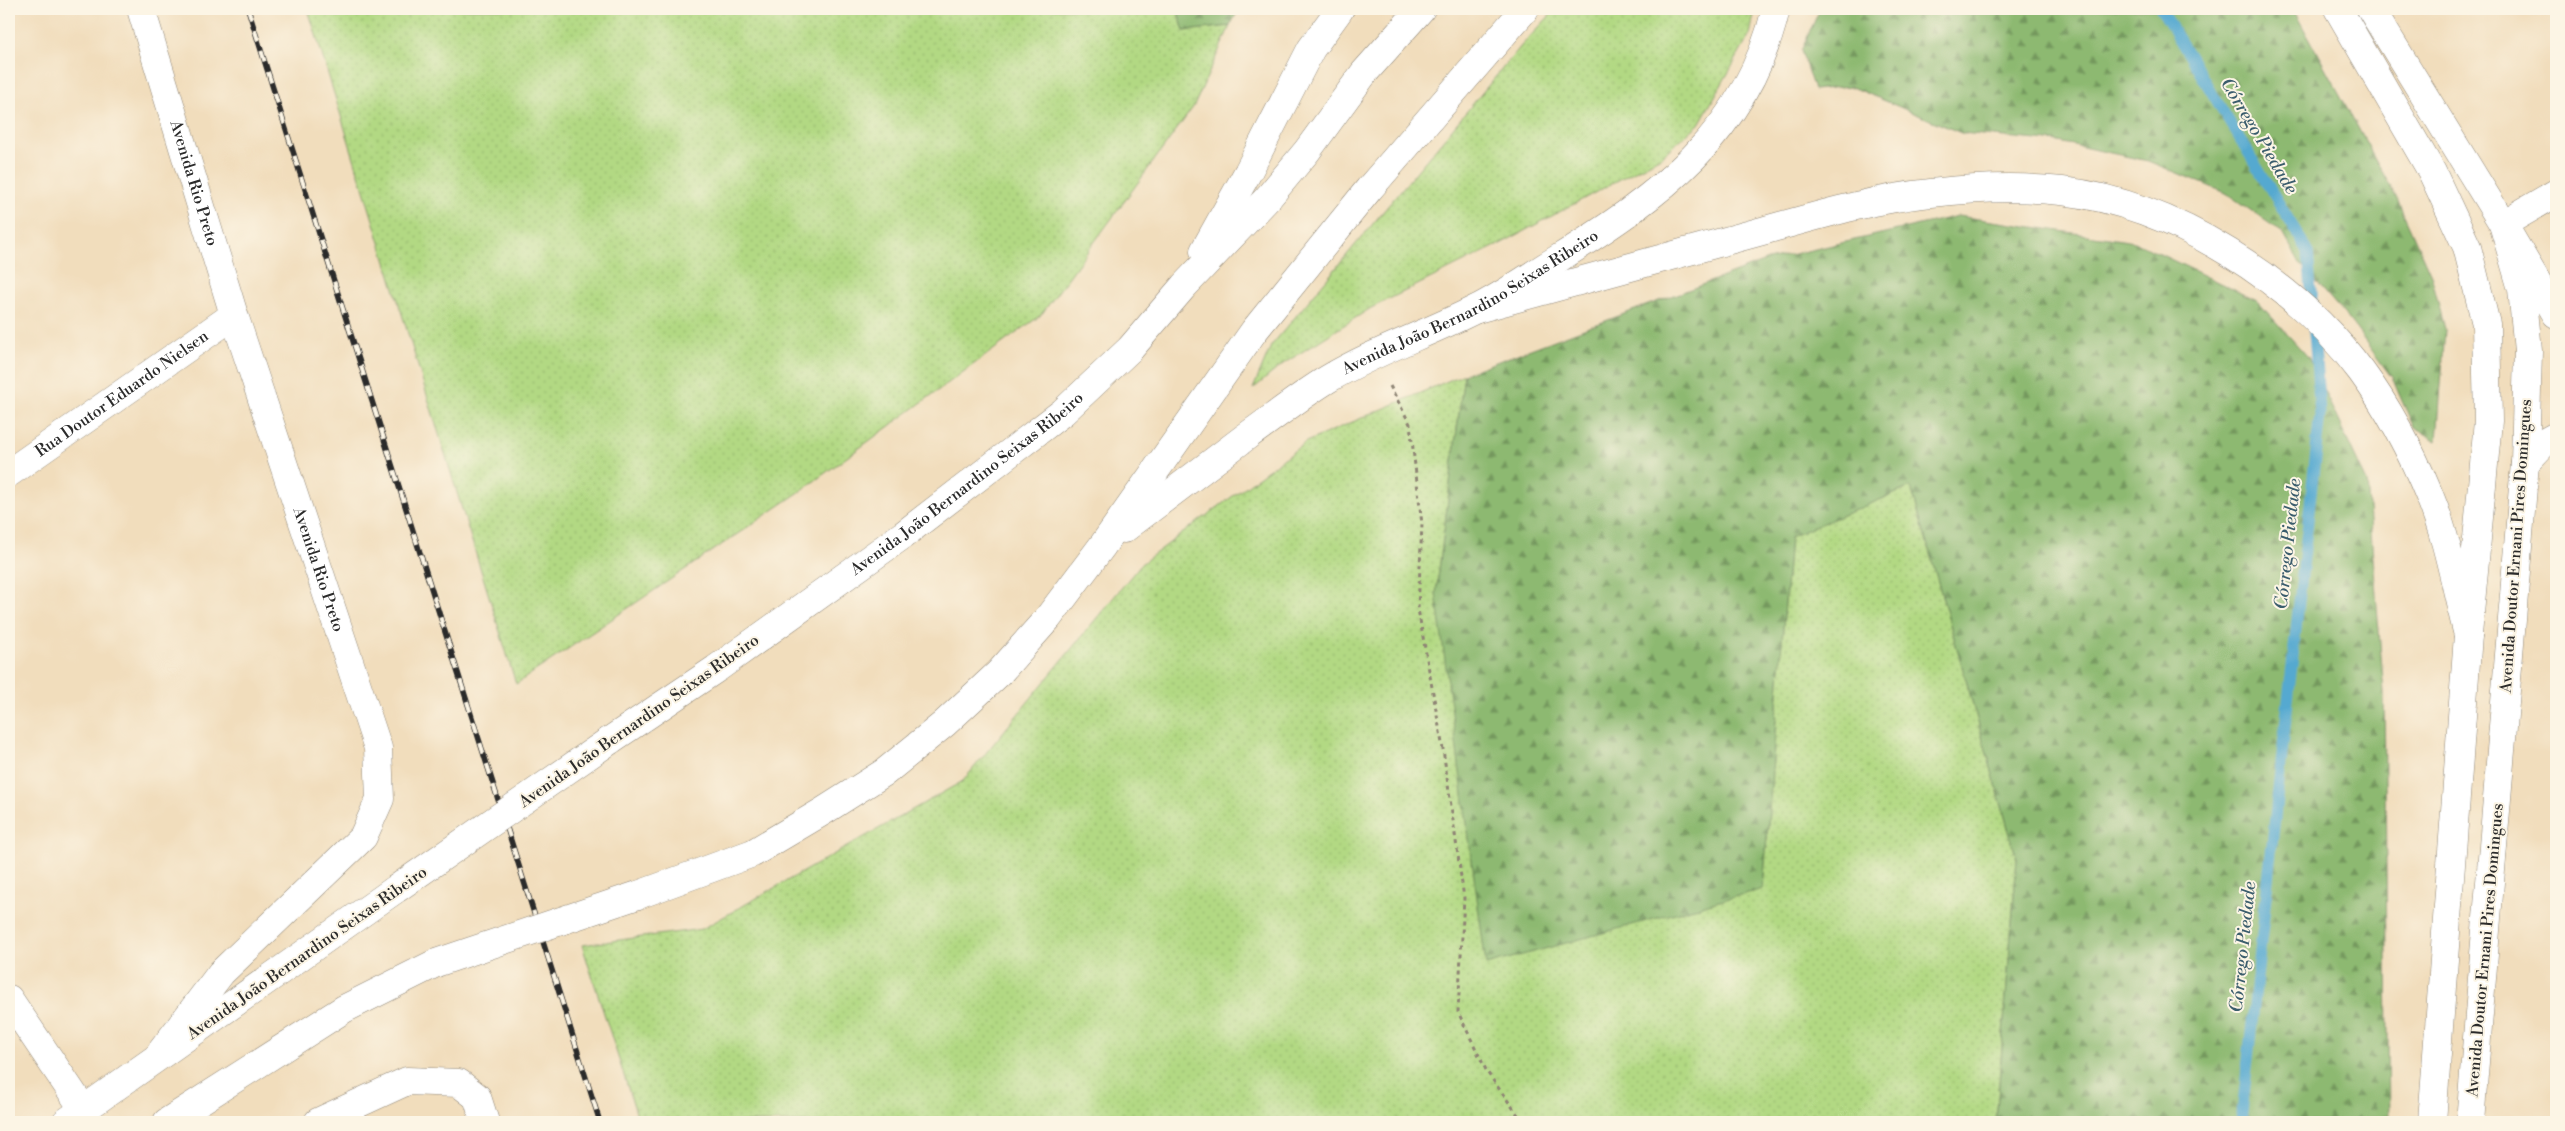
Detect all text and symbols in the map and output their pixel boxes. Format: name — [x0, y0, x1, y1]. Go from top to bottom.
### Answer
water label: Córrego Piedade — [2215, 74, 2303, 199]
street label: Avenida Rio Preto — [165, 117, 222, 248]
street label: Avenida João Bernardino Seixas Ribeiro — [1338, 226, 1602, 380]
street label: Rua Doutor Eduardo Nielsen — [31, 326, 213, 461]
street label: Avenida João Bernardino Seixas Ribeiro — [846, 388, 1088, 580]
street label: Avenida Doutor Ernani Pires Domingues — [2496, 398, 2536, 695]
water label: Córrego Piedade — [2270, 477, 2306, 611]
street label: Avenida Rio Preto — [288, 504, 349, 634]
street label: Avenida João Bernardino Seixas Ribeiro — [514, 630, 763, 813]
street label: Avenida Doutor Ernani Pires Domingues — [2462, 802, 2508, 1099]
street label: Avenida João Bernardino Seixas Ribeiro — [182, 862, 431, 1045]
water label: Córrego Piedade — [2225, 880, 2261, 1014]

